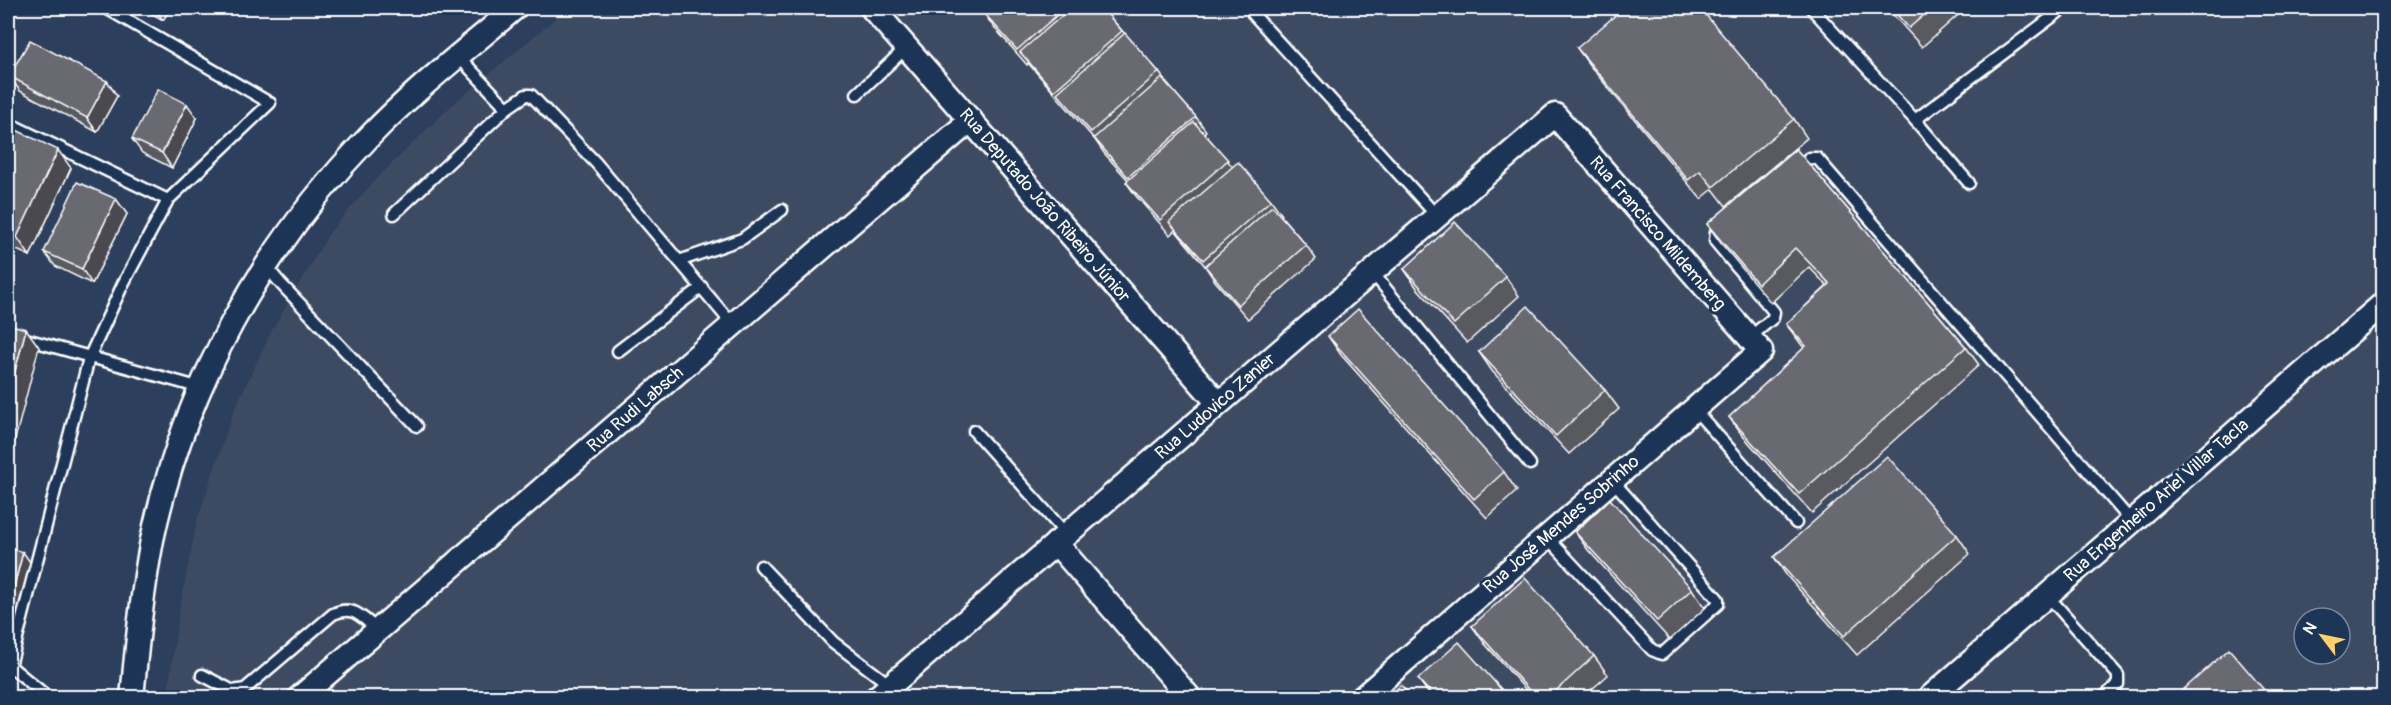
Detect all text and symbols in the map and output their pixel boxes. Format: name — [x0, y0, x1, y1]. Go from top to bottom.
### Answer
street label: Rua Deputado João Ribeiro Júnior — [954, 103, 1136, 308]
street label: Rua Francisco Mildemberg — [1584, 151, 1731, 315]
street label: Rua Ludovico Zanier — [1150, 347, 1281, 465]
street label: Rua Rudi Labsch — [582, 361, 688, 457]
street label: Rua Engenheiro Ariel Villar Tacla — [2059, 414, 2254, 587]
street label: Rua José Mendes Sobrinho — [1478, 450, 1645, 599]
north arrow — [2292, 606, 2352, 666]
text: N — [2299, 619, 2322, 638]

